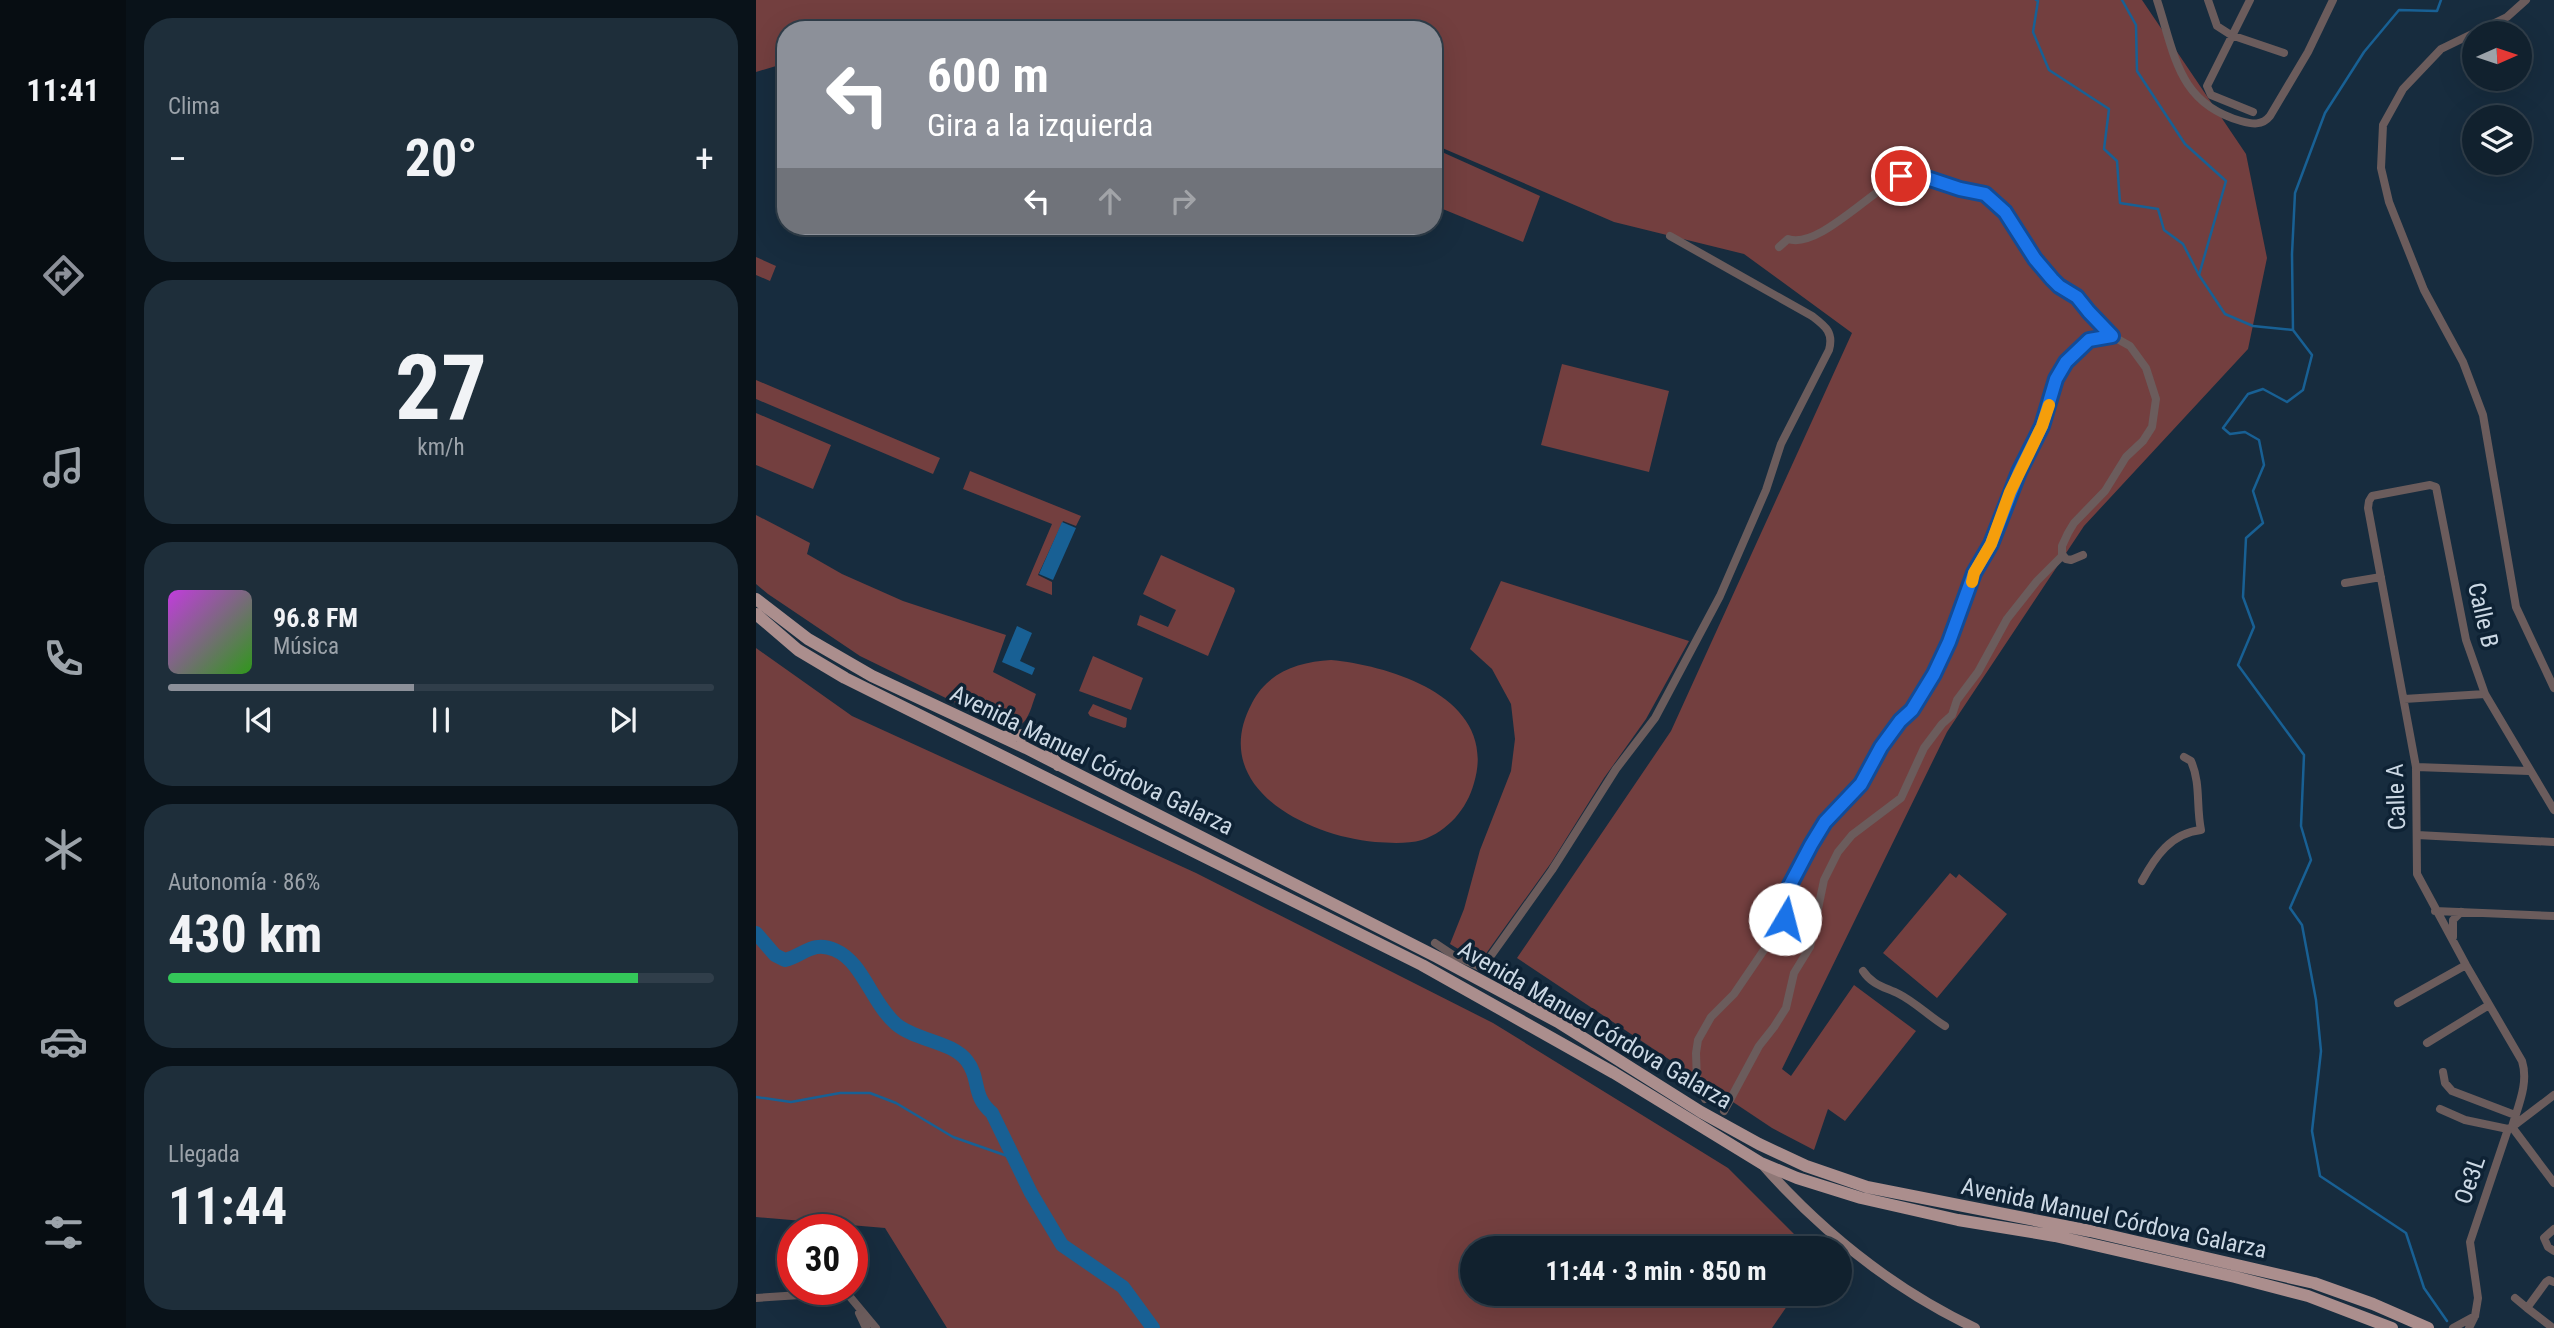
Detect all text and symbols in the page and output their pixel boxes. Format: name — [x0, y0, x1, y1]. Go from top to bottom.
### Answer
north arrow — [2462, 21, 2532, 91]
map controls — [2462, 21, 2532, 175]
text: 600 m — [927, 47, 1049, 104]
icon: left — [812, 49, 903, 140]
text: 11:41 — [26, 71, 100, 109]
text: Clima — [168, 93, 220, 120]
button: layers — [2462, 105, 2532, 175]
text: Gira a la izquierda — [927, 106, 1153, 144]
text: 20° — [405, 128, 477, 189]
text: − — [168, 137, 187, 181]
text: + — [695, 137, 714, 181]
pin — [1871, 146, 1931, 206]
icon: arrive — [1882, 157, 1920, 195]
icon: left — [1018, 182, 1056, 220]
icon: ahead — [1091, 182, 1129, 220]
icon: right — [1164, 182, 1202, 220]
icon: directions — [39, 251, 88, 300]
text: 27 — [395, 335, 487, 441]
text: km/h — [417, 434, 465, 461]
icon: music — [39, 443, 88, 492]
street label: Calle B — [2462, 580, 2504, 650]
text: 96.8 FM — [273, 603, 358, 633]
text: Música — [273, 633, 339, 660]
icon: phone — [39, 634, 88, 683]
street label: Avenida Manuel Córdova Galarza — [946, 679, 1238, 841]
icon: previous — [240, 701, 278, 739]
icon: pause — [422, 701, 460, 739]
icon: next — [604, 701, 642, 739]
street label: Calle A — [2381, 763, 2411, 831]
icon: climate — [39, 825, 88, 874]
text: Autonomía · 86% — [168, 869, 320, 896]
position arrow — [1748, 882, 1822, 956]
text: 430 km — [168, 904, 322, 965]
street label: Avenida Manuel Córdova Galarza — [1453, 935, 1737, 1115]
icon: car — [39, 1017, 88, 1066]
text: Llegada — [168, 1141, 240, 1168]
street label: Oe3L — [2449, 1152, 2491, 1208]
street label: Avenida Manuel Córdova Galarza — [1959, 1172, 2269, 1264]
text: 11:44 — [168, 1176, 287, 1237]
icon: filters — [39, 1208, 88, 1257]
speed limit sign: 30 — [777, 1214, 868, 1305]
text: 11:44 · 3 min · 850 m — [1546, 1256, 1766, 1286]

